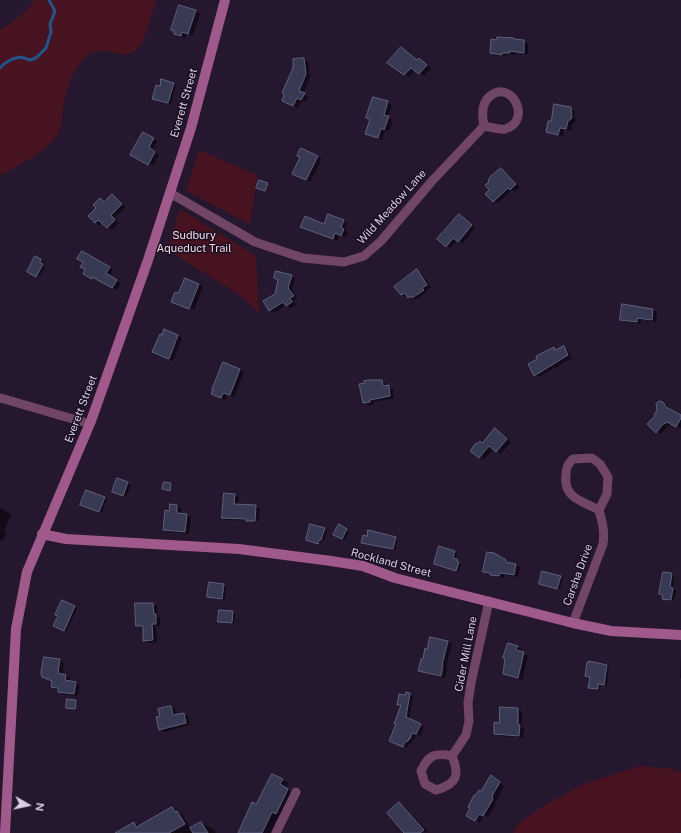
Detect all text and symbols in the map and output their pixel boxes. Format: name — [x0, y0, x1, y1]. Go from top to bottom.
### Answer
street label: Everett Street — [168, 67, 200, 139]
street label: Wild Meadow Lane — [355, 167, 429, 247]
park label: Sudbury Aqueduct Trail — [157, 229, 231, 255]
street label: Everett Street — [62, 373, 100, 445]
street label: Carsha Drive — [561, 542, 595, 608]
street label: Rockland Street — [349, 546, 433, 580]
street label: Cider Mill Lane — [452, 615, 480, 693]
north arrow — [8, 785, 48, 825]
text: N — [33, 802, 46, 812]

